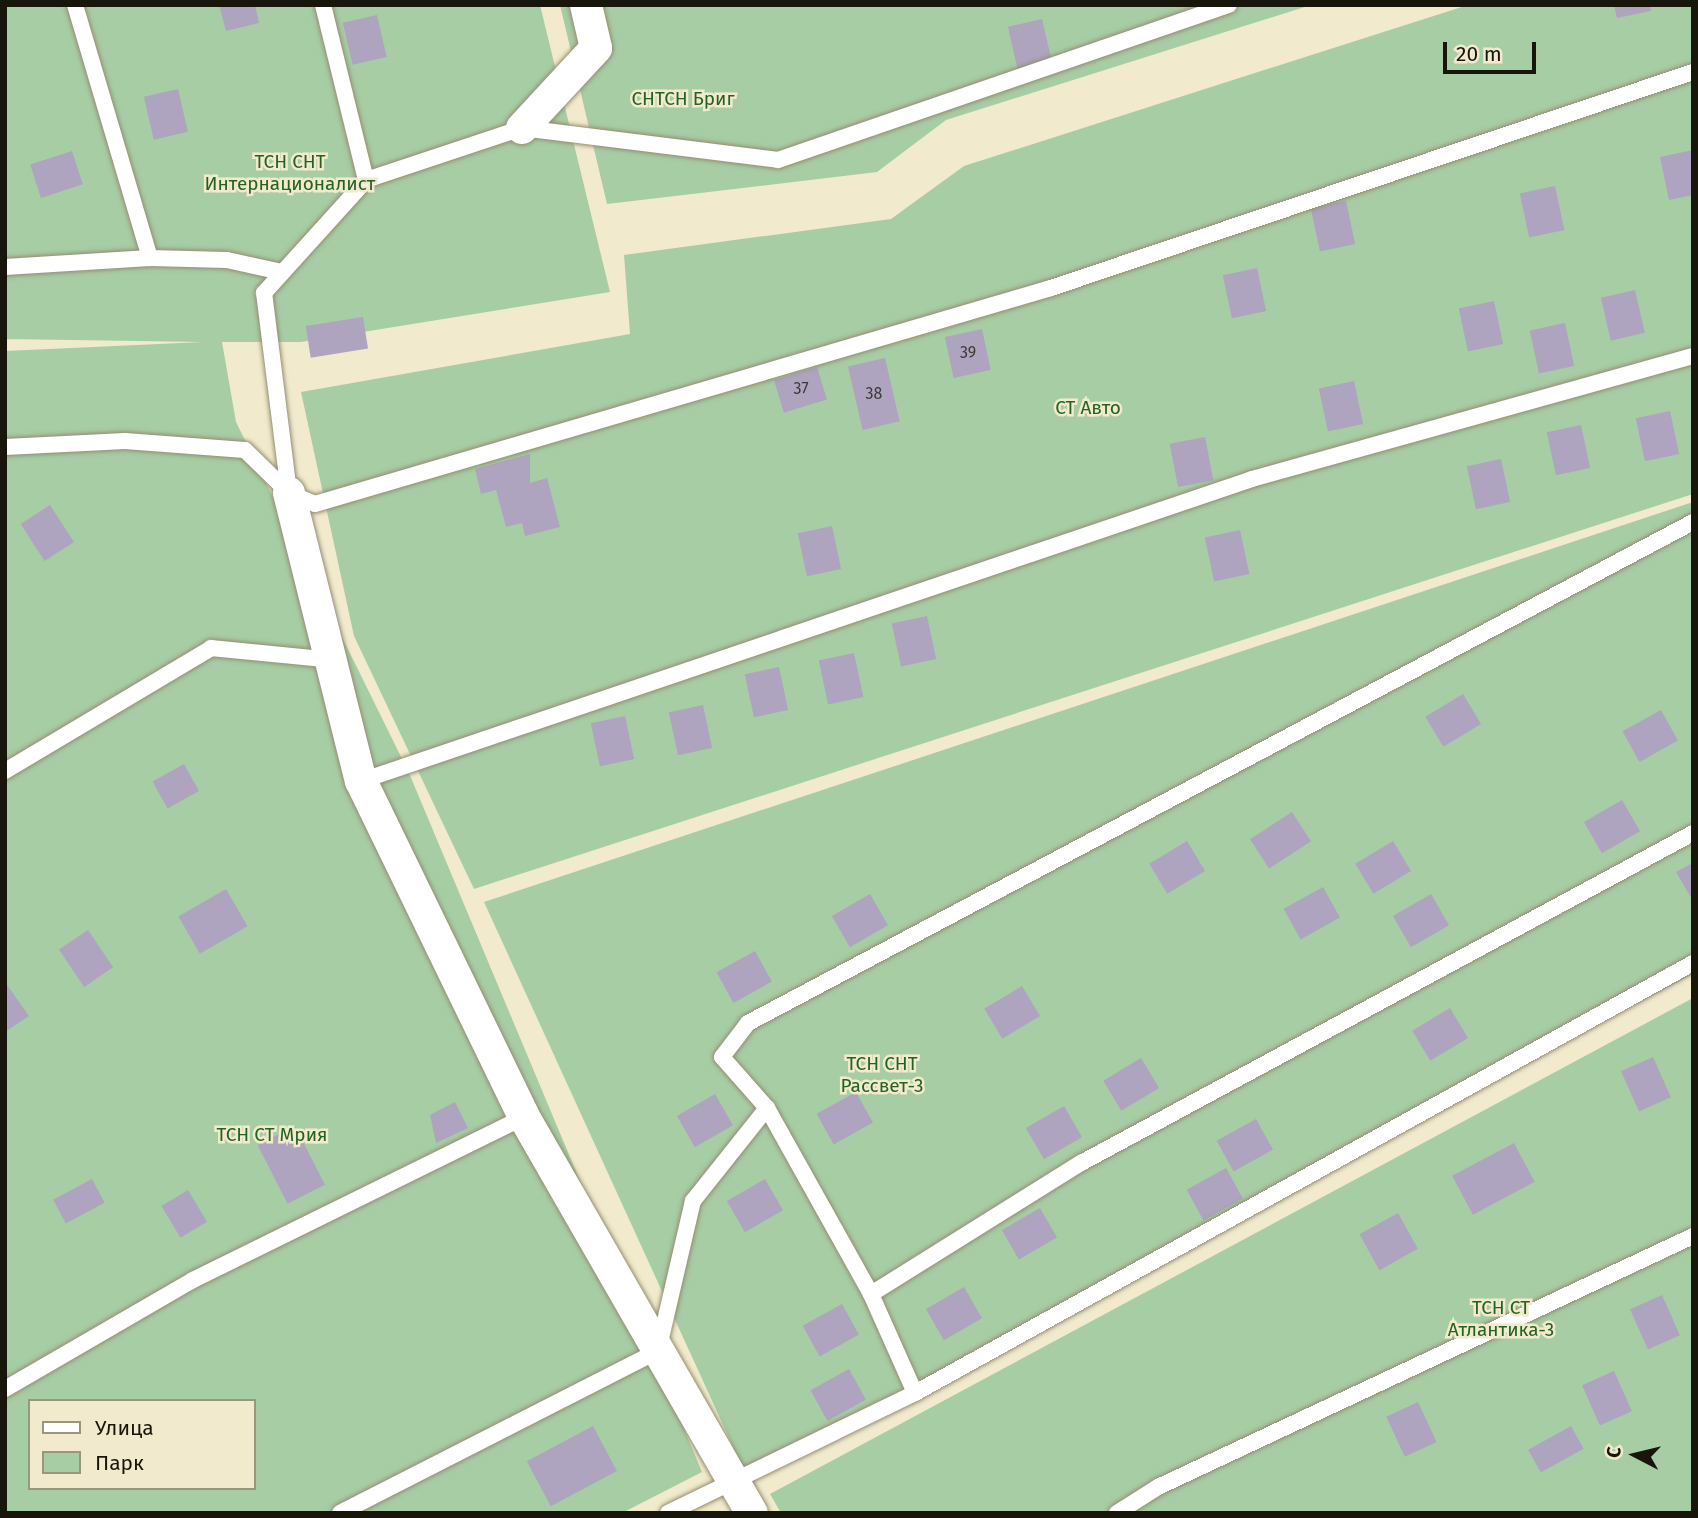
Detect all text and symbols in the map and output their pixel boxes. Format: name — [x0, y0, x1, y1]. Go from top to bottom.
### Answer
scale bar — [1446, 28, 1539, 72]
text: 20 m — [1456, 41, 1502, 67]
park label: СНТСН Бриг — [631, 88, 735, 110]
park label: ТСН СНТ Интернационалист — [205, 151, 375, 195]
house number: 39 — [960, 343, 976, 363]
house number: 37 — [793, 379, 809, 399]
house number: 38 — [866, 384, 882, 404]
park label: СТ Авто — [1055, 397, 1121, 419]
park label: ТСН СНТ Рассвет-3 — [841, 1053, 923, 1097]
park label: ТСН СТ Мрия — [217, 1124, 327, 1146]
park label: ТСН СТ Атлантика-3 — [1448, 1297, 1554, 1341]
legend — [28, 1399, 256, 1490]
text: Улица — [95, 1415, 154, 1441]
north arrow — [1600, 1420, 1670, 1490]
text: С — [1602, 1446, 1626, 1459]
text: Парк — [95, 1450, 144, 1476]

